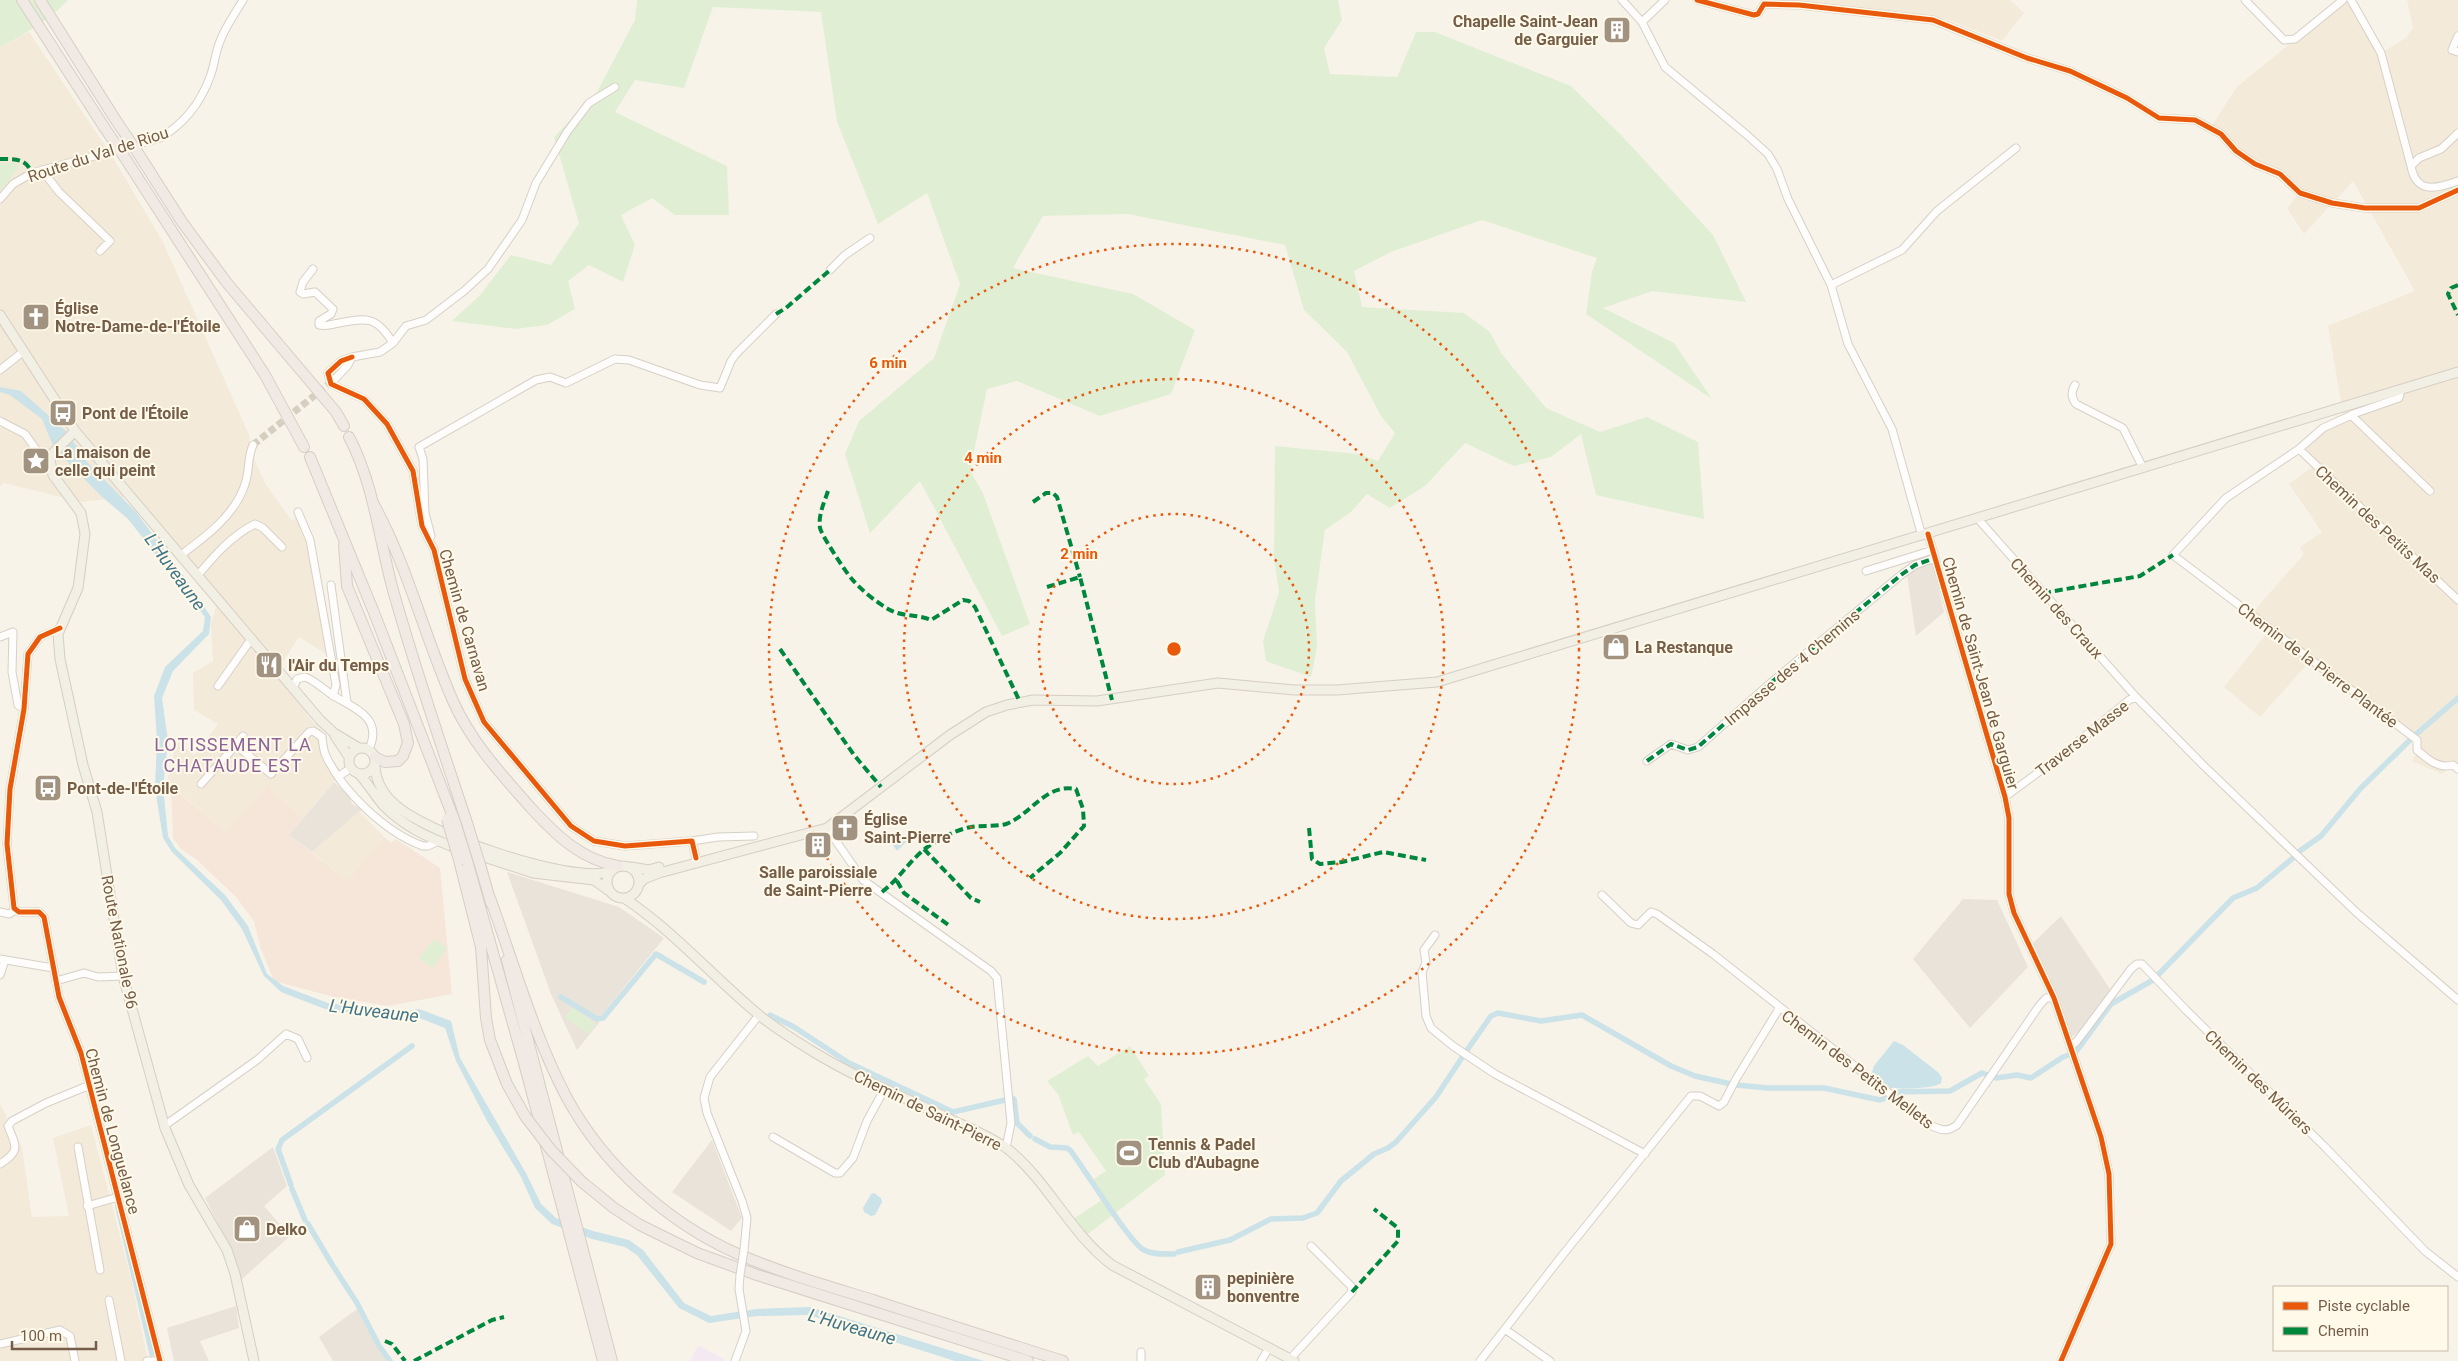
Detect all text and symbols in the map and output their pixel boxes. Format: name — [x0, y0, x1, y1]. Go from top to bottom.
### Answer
place label: Chapelle Saint-Jean de Garguier — [1453, 12, 1598, 49]
building icon: Chapelle Saint-Jean de Garguier — [1602, 15, 1632, 45]
street label: Route du Val de Riou — [25, 123, 171, 186]
place label: Église Notre-Dame-de-l'Étoile — [55, 299, 221, 336]
church icon: Église Notre-Dame-de-l'Étoile — [21, 302, 51, 332]
text: 6 min — [869, 354, 907, 372]
bus stop icon: Pont de l'Étoile — [48, 398, 78, 428]
place label: Pont de l'Étoile — [82, 404, 189, 423]
place label: La maison de celle qui peint — [55, 443, 156, 480]
place icon: La maison de celle qui peint — [21, 446, 51, 476]
text: 4 min — [964, 449, 1002, 467]
street label: Chemin des Petits Mas — [2311, 461, 2444, 587]
water label: L'Huveaune — [140, 529, 210, 614]
text: 2 min — [1060, 545, 1098, 563]
street label: Chemin de Carnavan — [435, 547, 494, 693]
street label: Chemin des Craux — [2006, 554, 2107, 663]
street label: Chemin de Saint-Jean de Garguier — [1938, 555, 2023, 792]
street label: Chemin de la Pierre Plantée — [2234, 599, 2402, 732]
street label: Impasse des 4 Chemins — [1721, 605, 1864, 729]
shop icon: La Restanque — [1601, 632, 1631, 662]
place label: La Restanque — [1635, 638, 1733, 657]
centre of rings — [1165, 640, 1183, 658]
restaurant icon: l'Air du Temps — [254, 650, 284, 680]
place label: l'Air du Temps — [288, 656, 389, 675]
street label: Traverse Masse — [2032, 696, 2133, 781]
district label: LOTISSEMENT LA CHATAUDE EST — [154, 734, 312, 776]
bus stop icon: Pont-de-l'Étoile — [33, 773, 63, 803]
place label: Pont-de-l'Étoile — [67, 779, 178, 798]
place label: Église Saint-Pierre — [864, 810, 951, 847]
church icon: Église Saint-Pierre — [830, 813, 860, 843]
building icon: Salle paroissiale de Saint-Pierre — [803, 830, 833, 860]
place label: Salle paroissiale de Saint-Pierre — [759, 863, 877, 900]
street label: Route Nationale 96 — [97, 874, 142, 1011]
water label: L'Huveaune — [328, 995, 420, 1026]
street label: Chemin des Petits Mellets — [1778, 1006, 1937, 1133]
street label: Chemin des Mûriers — [2201, 1026, 2316, 1139]
street label: Chemin de Longuelance — [81, 1046, 144, 1216]
street label: Chemin de Saint-Pierre — [851, 1066, 1005, 1155]
place label: Tennis & Padel Club d'Aubagne — [1148, 1135, 1260, 1172]
sports icon: Tennis & Padel Club d'Aubagne — [1114, 1138, 1144, 1168]
shop icon: Delko — [232, 1214, 262, 1244]
place label: Delko — [266, 1220, 307, 1239]
place label: pepinière bonventre — [1227, 1269, 1300, 1306]
building icon: pepinière bonventre — [1193, 1272, 1223, 1302]
legend — [2273, 1286, 2448, 1351]
text: Piste cyclable — [2318, 1297, 2410, 1315]
water label: L'Huveaune — [806, 1304, 898, 1349]
scale bar — [12, 1318, 96, 1350]
text: Chemin — [2318, 1322, 2369, 1340]
text: 100 m — [20, 1327, 62, 1345]

